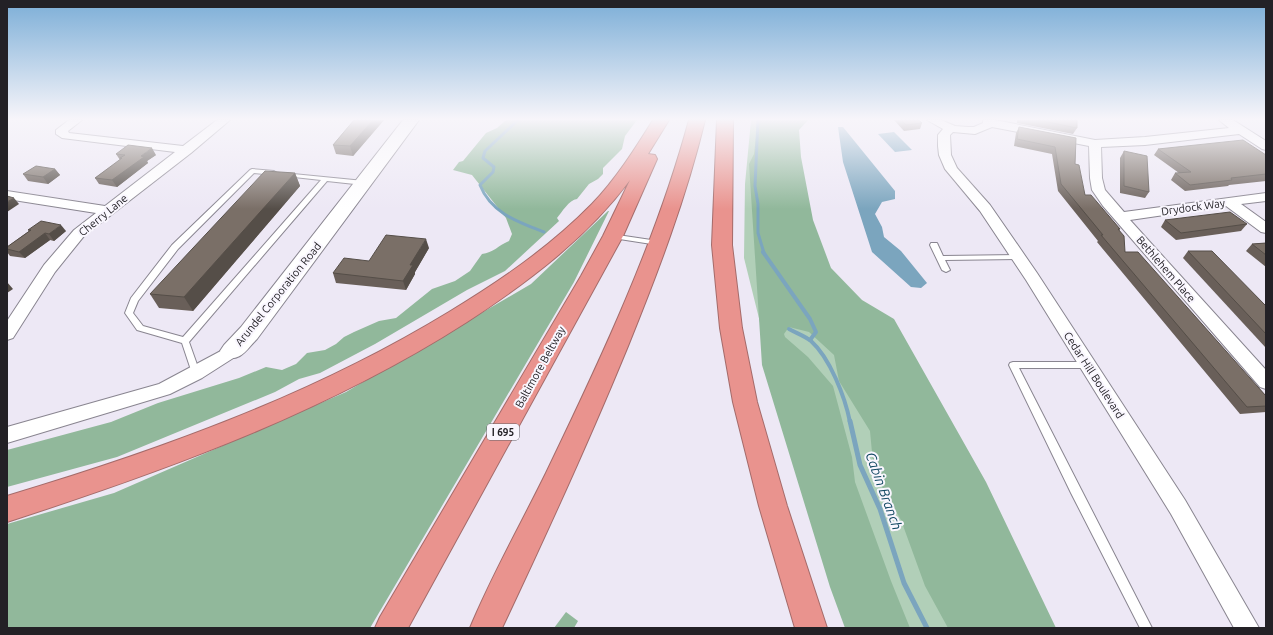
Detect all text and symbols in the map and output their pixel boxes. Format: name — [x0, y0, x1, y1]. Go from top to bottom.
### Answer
street label: Cherry Lane — [76, 192, 130, 238]
street label: Drydock Way — [1160, 196, 1226, 217]
street label: Bethlehem Place — [1134, 234, 1198, 304]
street label: Arundel Corporation Road — [233, 240, 323, 348]
street label: Baltimore Beltway — [513, 324, 568, 410]
street label: Cedar Hill Boulevard — [1062, 330, 1126, 420]
road number: I 695 — [487, 424, 519, 440]
water label: Cabin Branch — [863, 450, 905, 532]

